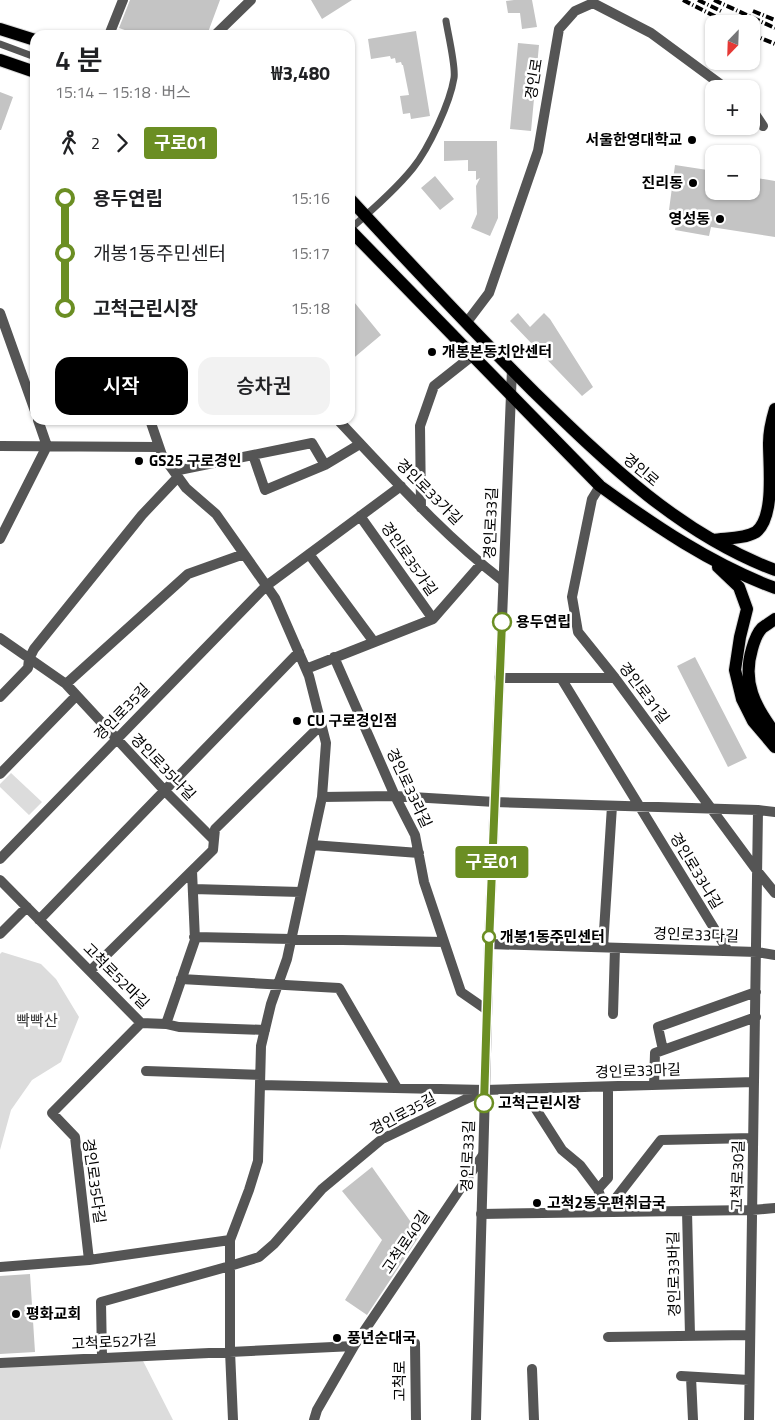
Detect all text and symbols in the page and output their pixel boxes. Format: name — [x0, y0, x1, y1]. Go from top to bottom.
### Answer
north arrow — [705, 15, 760, 70]
map controls — [705, 15, 760, 200]
text: 4 분 — [55, 38, 103, 81]
street label: 경인로 — [519, 57, 548, 101]
text: ₩3,480 — [271, 58, 330, 87]
text: 15:14 – 15:18 · 버스 — [55, 80, 191, 104]
button: + — [705, 80, 760, 135]
place label: 서울한영대학교 — [585, 128, 682, 151]
icon: walk — [55, 129, 83, 157]
icon: forward — [108, 129, 136, 157]
text: 구로01 — [154, 129, 207, 156]
text: 2 — [91, 131, 100, 155]
marker: 서울한영대학교 — [686, 134, 698, 146]
button: − — [705, 145, 760, 200]
place label: 진리동 — [642, 171, 683, 194]
marker: 진리동 — [687, 177, 699, 189]
text: 용두연립 — [93, 183, 163, 212]
text: 15:16 — [291, 186, 330, 210]
place label: 영성동 — [669, 207, 710, 230]
marker: 영성동 — [714, 213, 726, 225]
text: 개봉1동주민센터 — [93, 238, 226, 267]
text: 15:17 — [291, 241, 330, 265]
text: 고척근린시장 — [93, 293, 198, 322]
text: 15:18 — [291, 296, 330, 320]
place label: 개봉본동치안센터 — [442, 340, 552, 363]
marker: 개봉본동치안센터 — [426, 346, 438, 358]
button: 시작 — [55, 357, 188, 415]
button: 승차권 — [198, 357, 330, 415]
street label: 경인로 — [618, 447, 665, 492]
place label: GS25 구로경인 — [149, 449, 242, 472]
street label: 경인로33가길 — [391, 453, 468, 530]
marker: GS25 구로경인 — [133, 455, 145, 467]
street label: 경인로33길 — [478, 487, 503, 559]
street label: 경인로35가길 — [375, 517, 443, 600]
place label: 용두연립 — [516, 610, 571, 633]
marker: 용두연립 — [492, 612, 512, 632]
street label: 경인로31길 — [614, 657, 675, 728]
street label: 경인로35길 — [88, 678, 155, 746]
place label: CU 구로경인점 — [307, 709, 397, 732]
marker: CU 구로경인점 — [291, 715, 303, 727]
street label: 경인로35나길 — [125, 728, 201, 806]
street label: 경인로33라길 — [381, 744, 438, 832]
street label: 경인로33나길 — [664, 828, 728, 913]
line badge: 구로01 — [457, 846, 527, 878]
text: 구로01 — [465, 848, 519, 875]
street label: 경인로33다길 — [653, 922, 739, 947]
place label: 개봉1동주민센터 — [500, 925, 605, 948]
marker: 개봉1동주민센터 — [482, 930, 496, 944]
street label: 고척로52마길 — [78, 937, 155, 1014]
park label: 빡빡산 — [16, 1009, 58, 1032]
street label: 경인로33마길 — [595, 1058, 681, 1083]
street label: 경인로35길 — [366, 1086, 440, 1141]
place label: 고척근린시장 — [498, 1091, 581, 1114]
marker: 고척근린시장 — [474, 1093, 494, 1113]
street label: 경인로33길 — [455, 1120, 480, 1192]
street label: 경인로35다길 — [77, 1137, 112, 1225]
street label: 고척로30길 — [725, 1140, 750, 1212]
place label: 고척2동우편취급국 — [547, 1191, 666, 1214]
marker: 고척2동우편취급국 — [531, 1197, 543, 1209]
street label: 고척로40길 — [376, 1205, 435, 1278]
street label: 경인로33바길 — [661, 1231, 686, 1317]
place label: 평화교회 — [26, 1302, 81, 1325]
marker: 평화교회 — [10, 1308, 22, 1320]
place label: 풍년순대국 — [347, 1326, 416, 1349]
street label: 고척로52가길 — [71, 1328, 157, 1355]
marker: 풍년순대국 — [331, 1332, 343, 1344]
street label: 고척로 — [388, 1360, 411, 1402]

